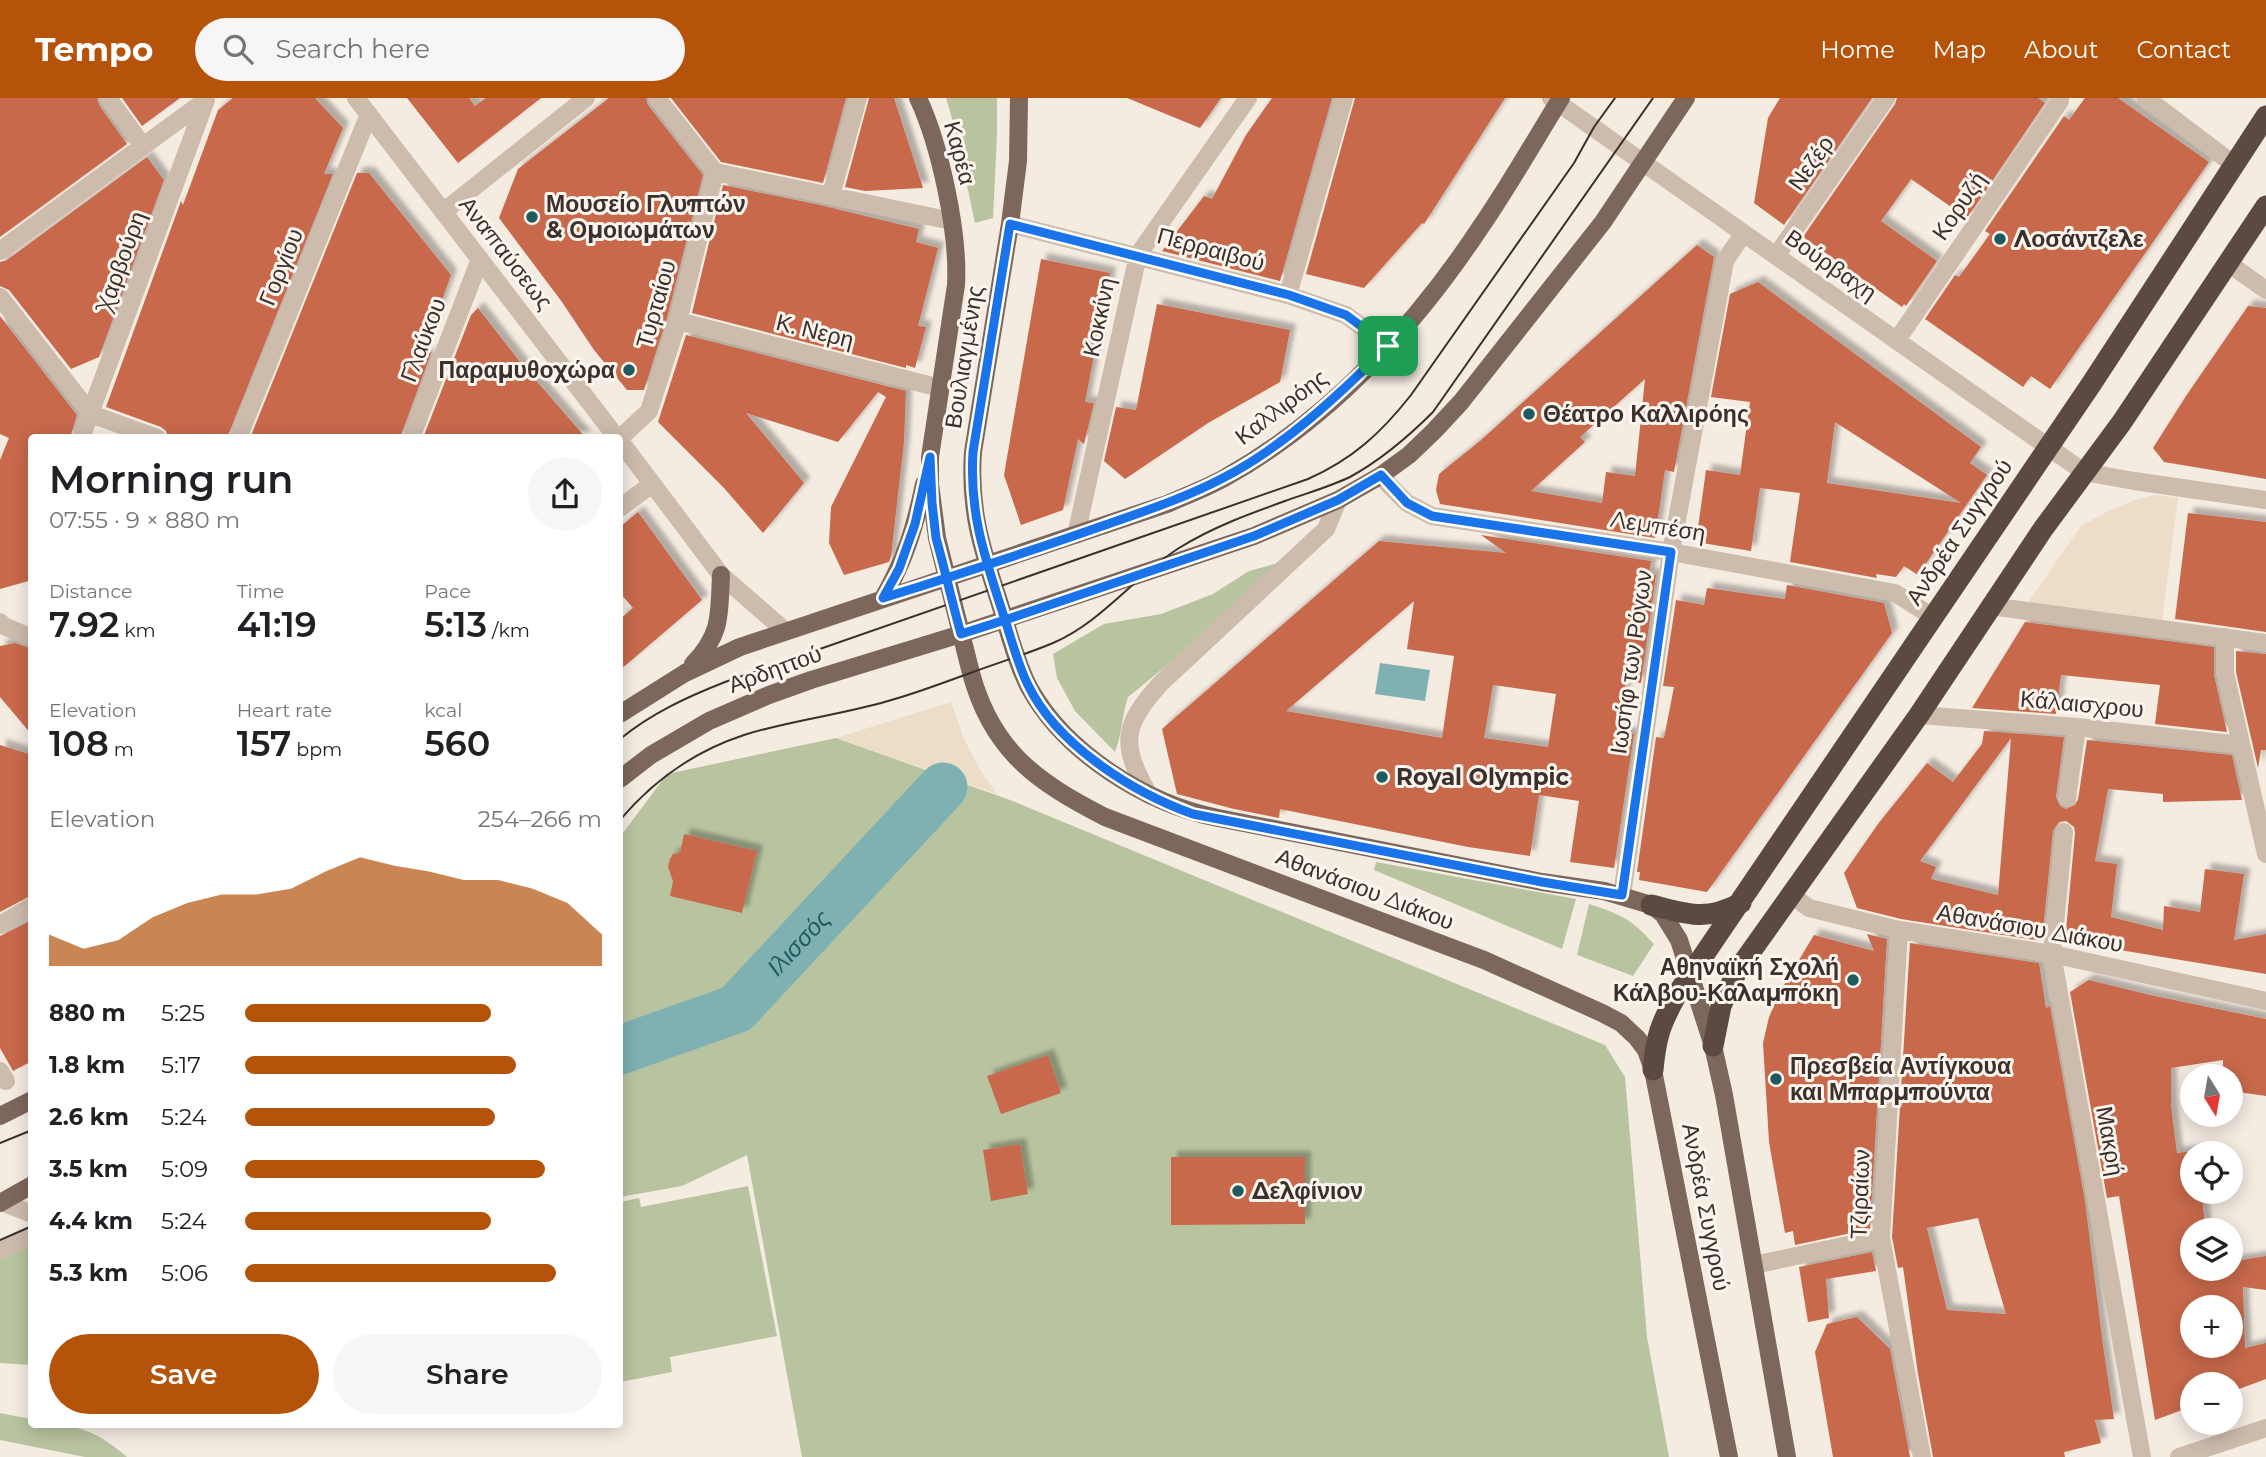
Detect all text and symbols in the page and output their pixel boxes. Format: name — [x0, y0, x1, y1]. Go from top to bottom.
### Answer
search box — [195, 18, 685, 81]
text: Tempo — [35, 29, 153, 69]
icon: search — [219, 30, 257, 68]
text: Search here — [275, 33, 430, 65]
text: Home — [1820, 35, 1895, 64]
text: Map — [1933, 35, 1986, 64]
text: About — [2024, 35, 2098, 64]
text: Contact — [2136, 35, 2231, 64]
street label: Καρέα — [938, 118, 982, 188]
street label: Νεζέρ — [1782, 130, 1840, 196]
street label: Κορυζή — [1926, 167, 1992, 245]
place label: Μουσείο Γλυπτών & Ομοιωμάτων — [546, 190, 746, 244]
street label: Αναπαύσεως — [453, 191, 559, 315]
street label: Χαρβούρη — [89, 207, 152, 317]
marker: Μουσείο Γλυπτών & Ομοιωμάτων — [524, 209, 540, 225]
street label: Περραιβού — [1154, 221, 1268, 277]
street label: Βούρβαχη — [1780, 223, 1882, 307]
street label: Γοργίου — [253, 224, 309, 310]
place label: Λοσάντζελε — [2013, 225, 2144, 253]
marker: Λοσάντζελε — [1992, 231, 2008, 247]
street label: Τυρταίου — [630, 257, 682, 351]
street label: Κοκκίνη — [1077, 275, 1121, 359]
street label: Βουλιαγμένης — [939, 284, 989, 430]
street label: Γλαύκου — [394, 294, 452, 386]
street label: Κ. Νερη — [773, 308, 857, 354]
pin — [1358, 316, 1418, 376]
icon: arrive — [1369, 327, 1407, 365]
place label: Παραμυθοχώρα — [439, 356, 615, 384]
marker: Παραμυθοχώρα — [621, 362, 637, 378]
street label: Καλλιρόης — [1229, 363, 1333, 451]
place label: Θέατρο Καλλιρόης — [1543, 400, 1749, 428]
marker: Θέατρο Καλλιρόης — [1521, 406, 1537, 422]
street label: Ανδρέα Συγγρού — [1900, 454, 2018, 610]
text: Morning run — [49, 456, 293, 503]
button: share — [528, 457, 602, 531]
street label: Λεμπέση — [1609, 505, 1707, 547]
text: 07:55 · 9 × 880 m — [49, 506, 240, 534]
street label: Ιωσήφ των Ρόγων — [1604, 568, 1658, 756]
text: Distance — [49, 580, 132, 603]
text: Time — [237, 580, 284, 603]
text: Pace — [424, 580, 471, 603]
text: 7.92 — [49, 603, 119, 646]
text: 41:19 — [237, 603, 317, 646]
text: 5:13 — [424, 603, 487, 646]
text: km — [119, 619, 156, 642]
text: /km — [487, 619, 530, 642]
street label: Αρδηττού — [725, 639, 825, 699]
street label: Κάλαισχρου — [2019, 685, 2145, 723]
text: Elevation — [49, 699, 137, 722]
text: Heart rate — [237, 699, 332, 722]
text: kcal — [424, 699, 462, 722]
text: 108 — [49, 722, 109, 765]
text: 157 — [237, 722, 291, 765]
text: 560 — [424, 722, 490, 765]
text: m — [109, 738, 134, 761]
text: bpm — [291, 738, 342, 761]
place label: Royal Olympic — [1396, 763, 1570, 791]
marker: Royal Olympic — [1374, 769, 1390, 785]
text: Elevation — [49, 805, 155, 833]
text: 254–266 m — [478, 805, 602, 833]
street label: Αθανάσιου Διάκου — [1272, 842, 1458, 936]
street label: Αθανάσιου Διάκου — [1935, 898, 2125, 958]
water label: Ιλισσός — [760, 903, 836, 981]
place label: Αθηναϊκή Σχολή Κάλβου-Καλαμπόκη — [1613, 953, 1839, 1007]
marker: Αθηναϊκή Σχολή Κάλβου-Καλαμπόκη — [1845, 972, 1861, 988]
text: 880 m — [49, 999, 126, 1027]
text: 5:25 — [161, 999, 205, 1027]
text: 1.8 km — [49, 1051, 125, 1079]
text: 5:17 — [161, 1051, 201, 1079]
place label: Πρεσβεία Αντίγκουα και Μπαρμπούντα — [1790, 1052, 2011, 1106]
north arrow — [2180, 1064, 2244, 1127]
map controls — [2180, 1064, 2243, 1435]
marker: Πρεσβεία Αντίγκουα και Μπαρμπούντα — [1768, 1071, 1784, 1087]
text: 2.6 km — [49, 1103, 129, 1131]
text: 5:24 — [161, 1103, 207, 1131]
street label: Μακρή — [2090, 1104, 2130, 1178]
street label: Ανδρέα Συγγρού — [1676, 1121, 1736, 1293]
button: locate — [2180, 1141, 2243, 1204]
street label: Τζιραίων — [1844, 1149, 1876, 1239]
text: 3.5 km — [49, 1155, 128, 1183]
text: 5:09 — [161, 1155, 208, 1183]
place label: Δελφίνιον — [1251, 1177, 1363, 1205]
marker: Δελφίνιον — [1230, 1183, 1246, 1199]
text: 4.4 km — [49, 1207, 133, 1235]
text: 5:24 — [161, 1207, 207, 1235]
button: layers — [2180, 1218, 2243, 1281]
text: 5.3 km — [49, 1259, 128, 1287]
text: 5:06 — [161, 1259, 208, 1287]
button: + — [2180, 1295, 2243, 1358]
button: Save — [49, 1334, 319, 1414]
button: Share — [333, 1334, 602, 1414]
button: − — [2180, 1372, 2243, 1435]

